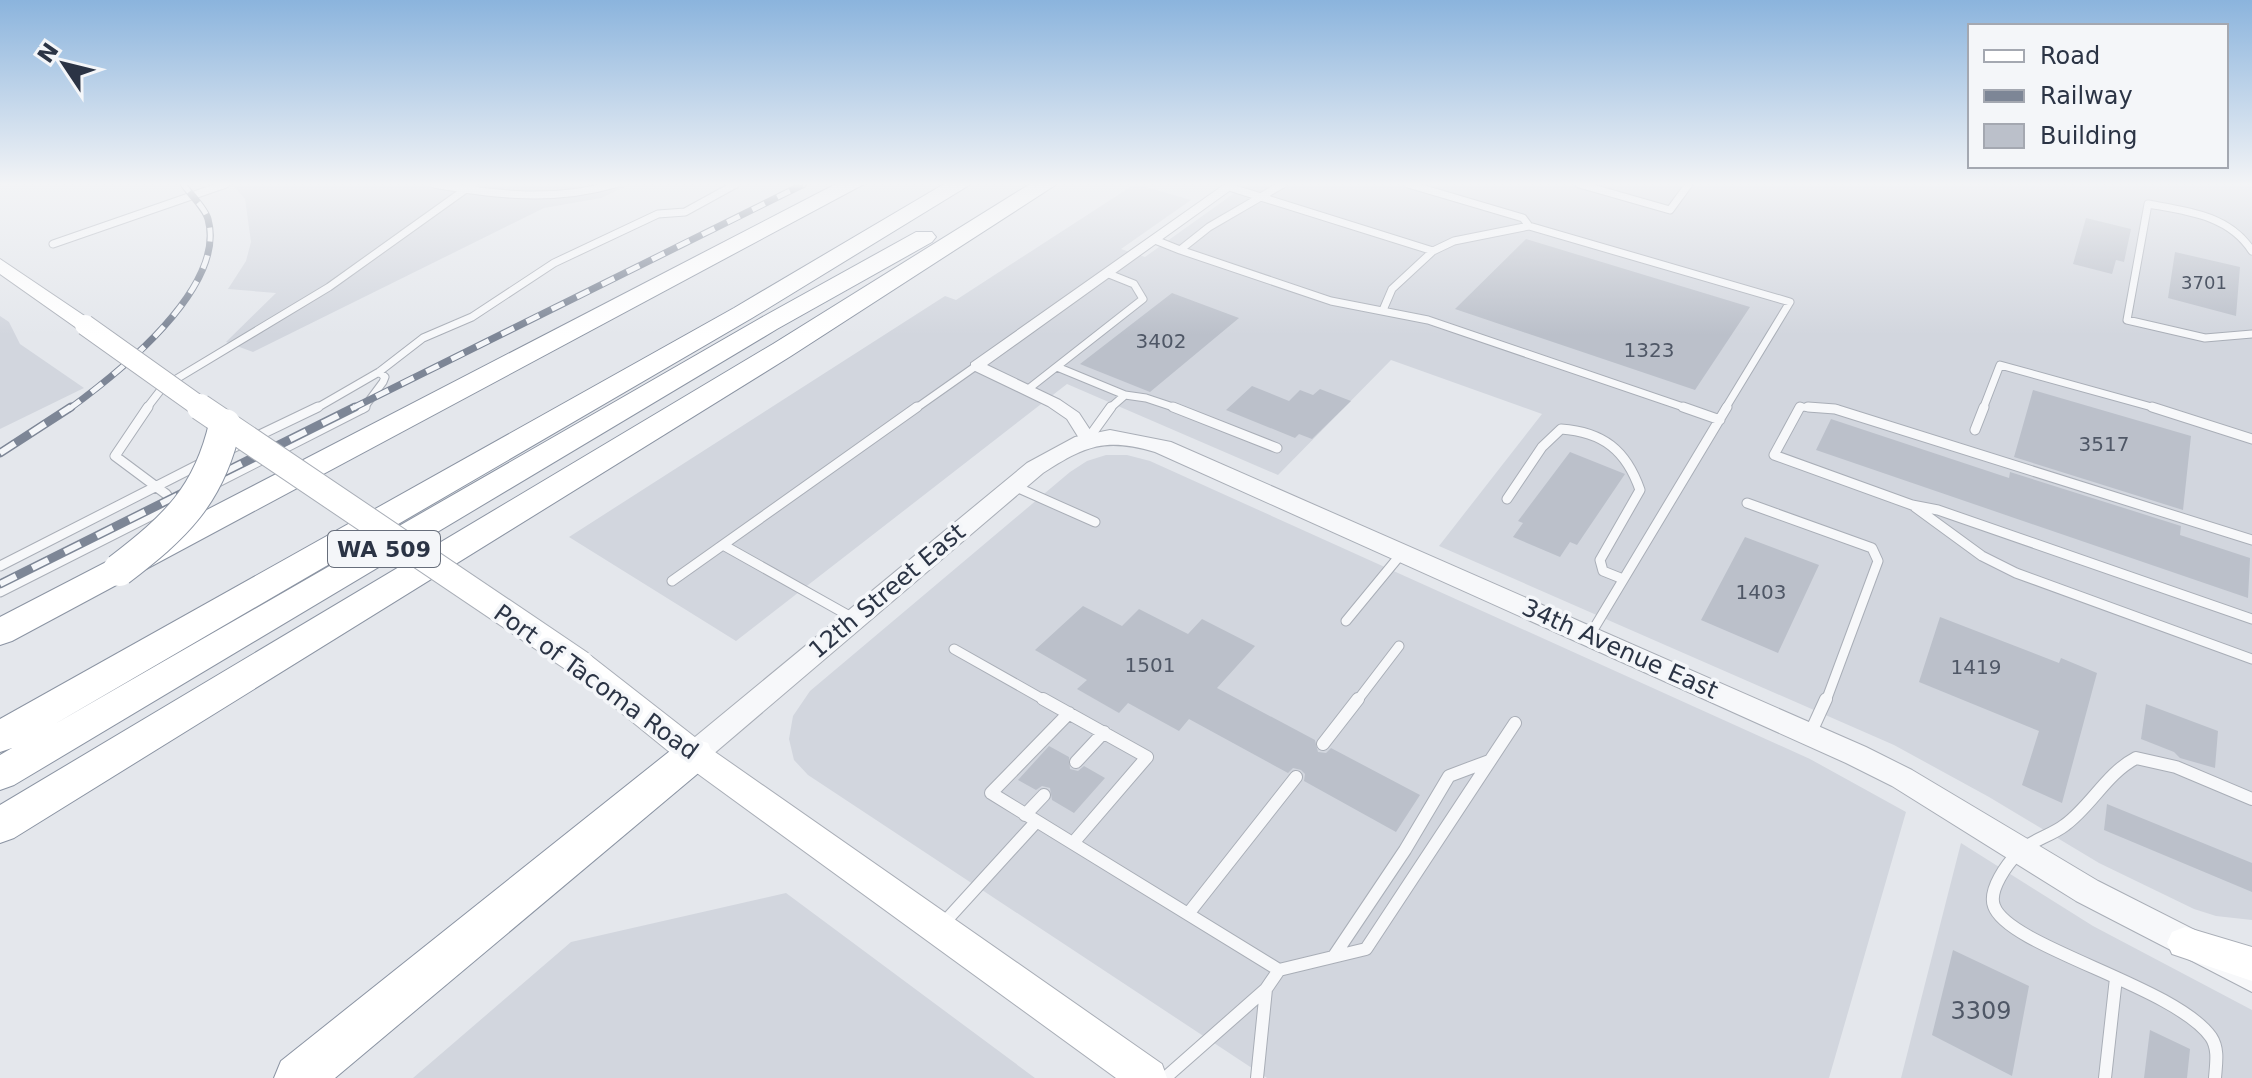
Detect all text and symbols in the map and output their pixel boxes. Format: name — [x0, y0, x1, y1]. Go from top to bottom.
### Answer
north arrow — [24, 24, 104, 104]
legend — [1968, 24, 2228, 168]
text: N — [33, 38, 64, 68]
text: Road — [2040, 42, 2100, 70]
text: Railway — [2040, 82, 2133, 110]
text: Building — [2040, 122, 2137, 150]
house number: 3701 — [2181, 272, 2227, 293]
house number: 3402 — [1136, 329, 1186, 353]
house number: 1323 — [1624, 338, 1674, 362]
house number: 3517 — [2079, 432, 2129, 456]
street label: 12th Street East — [803, 518, 971, 664]
road number: WA 509 — [328, 531, 440, 567]
house number: 1403 — [1736, 580, 1786, 604]
street label: 34th Avenue East — [1518, 593, 1722, 705]
street label: Port of Tacoma Road — [489, 599, 703, 765]
house number: 1501 — [1125, 653, 1175, 677]
house number: 1419 — [1951, 655, 2001, 679]
house number: 3309 — [1950, 997, 2012, 1025]

